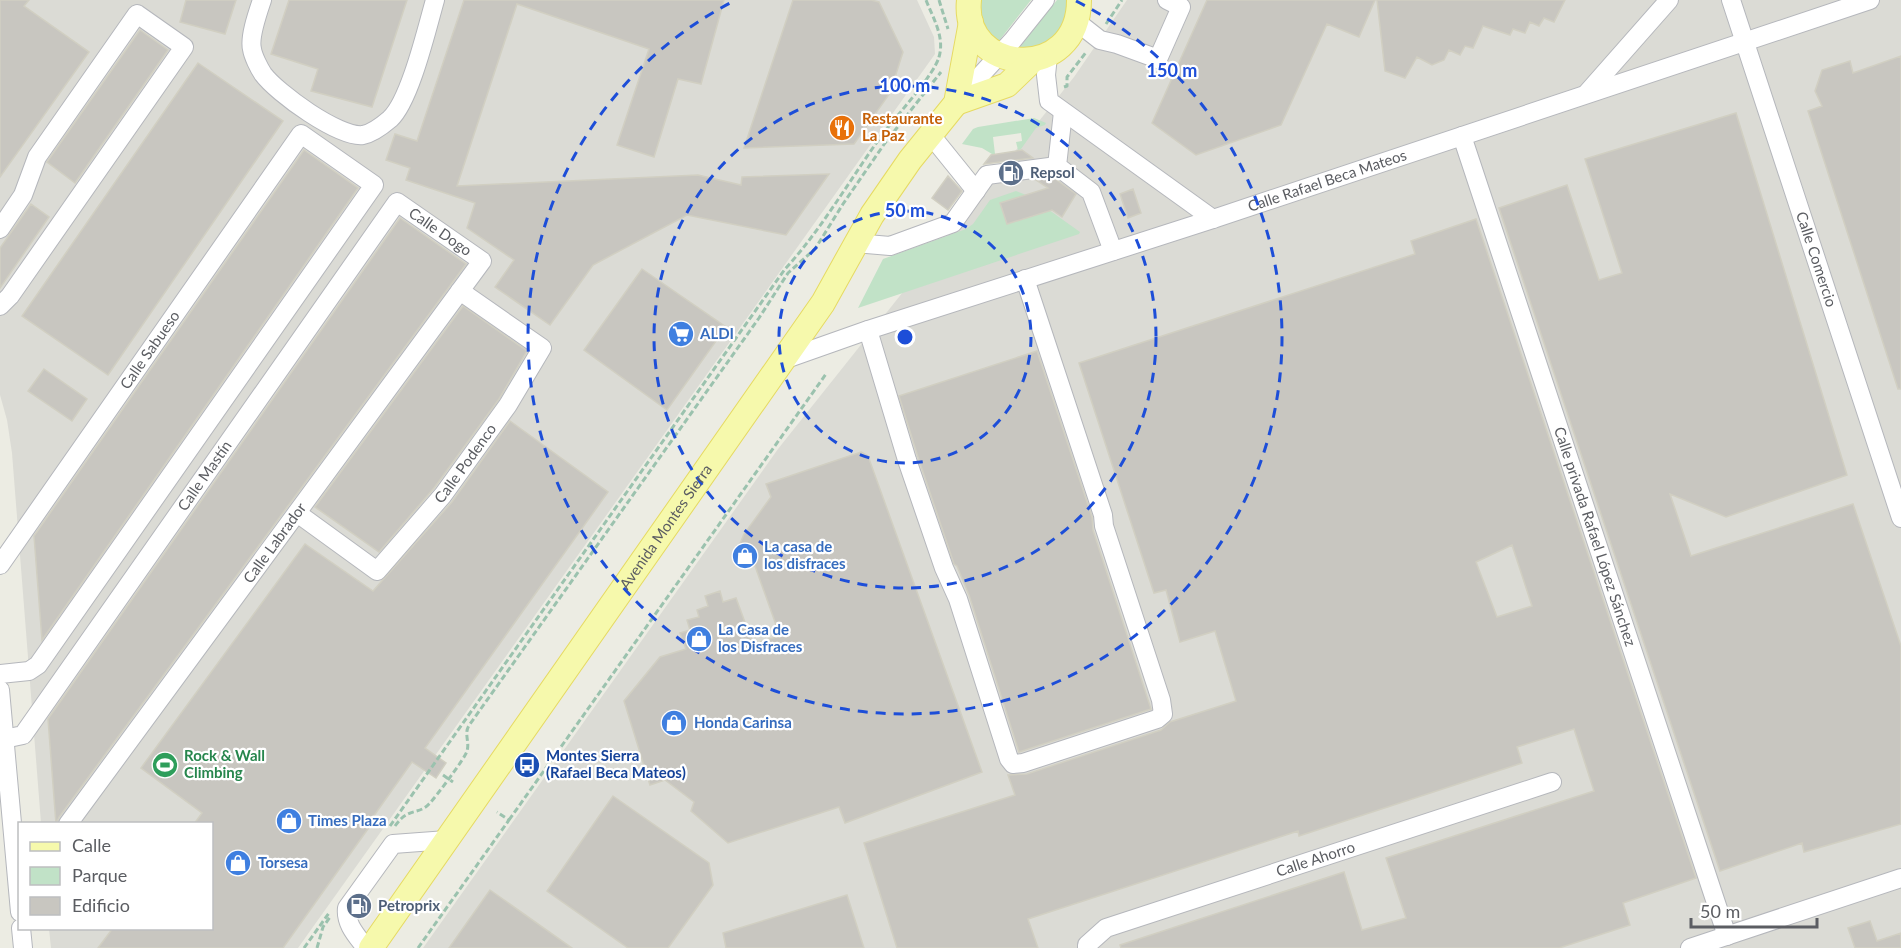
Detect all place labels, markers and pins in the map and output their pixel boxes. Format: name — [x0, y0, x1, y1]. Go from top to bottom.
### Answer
place label: Restaurante La Paz — [862, 109, 942, 144]
restaurant icon: Restaurante La Paz — [827, 113, 857, 143]
fuel station icon: Repsol — [996, 158, 1026, 188]
place label: Repsol — [1030, 163, 1075, 181]
supermarket icon: ALDI — [666, 319, 696, 349]
place label: ALDI — [699, 324, 734, 342]
centre of rings — [895, 327, 915, 347]
place label: La casa de los disfraces — [764, 537, 846, 572]
shop icon: La casa de los disfraces — [730, 541, 760, 571]
place label: La Casa de los Disfraces — [718, 620, 803, 655]
shop icon: La Casa de los Disfraces — [684, 624, 714, 654]
shop icon: Honda Carinsa — [659, 708, 689, 738]
place label: Honda Carinsa — [694, 713, 792, 731]
place label: Rock & Wall Climbing — [184, 746, 265, 781]
place label: Montes Sierra (Rafael Beca Mateos) — [546, 746, 686, 781]
sports icon: Rock & Wall Climbing — [150, 750, 180, 780]
bus stop icon: Montes Sierra (Rafael Beca Mateos) — [512, 750, 542, 780]
shop icon: Times Plaza — [274, 806, 304, 836]
place label: Times Plaza — [308, 811, 387, 829]
shop icon: Torsesa — [223, 848, 253, 878]
place label: Torsesa — [258, 853, 308, 871]
fuel station icon: Petroprix — [344, 891, 374, 921]
place label: Petroprix — [378, 896, 440, 914]

